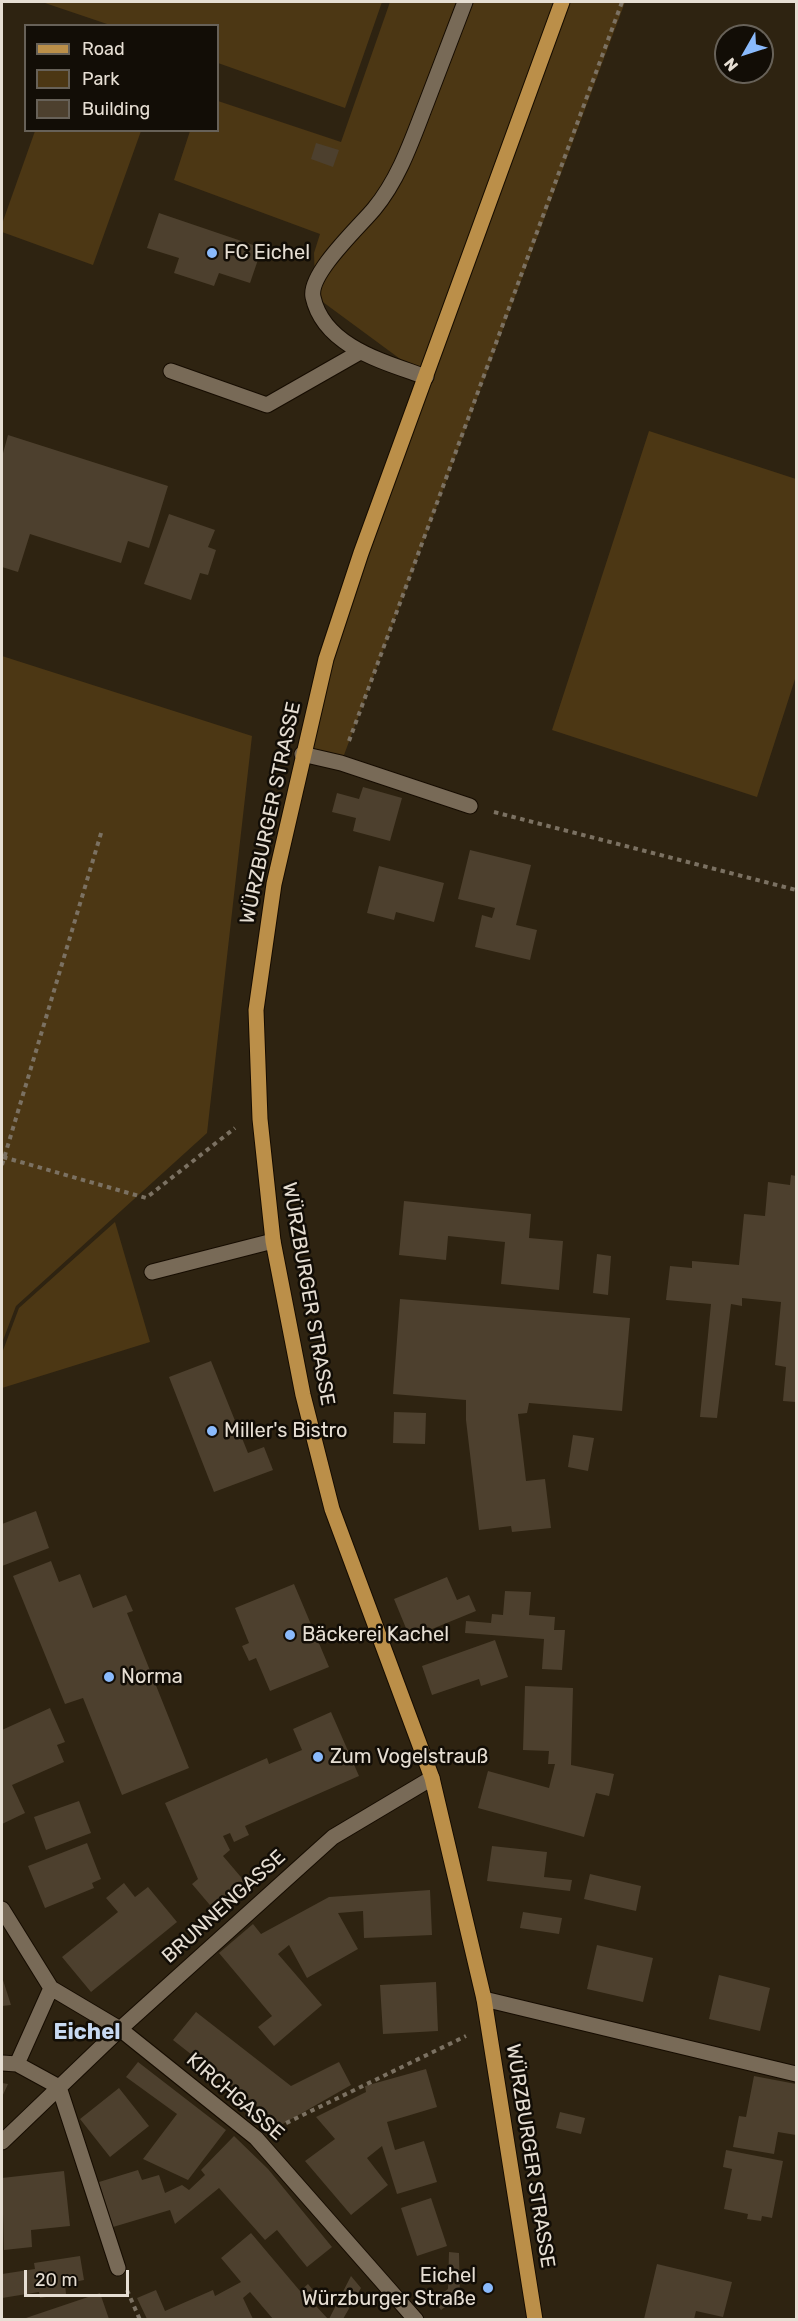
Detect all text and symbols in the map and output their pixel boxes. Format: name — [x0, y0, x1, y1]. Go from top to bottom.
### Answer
legend — [24, 24, 219, 132]
north arrow — [714, 24, 774, 84]
text: Road — [82, 38, 125, 60]
text: N — [720, 54, 742, 75]
text: Park — [82, 68, 119, 90]
text: Building — [82, 98, 150, 120]
place label: FC Eichel — [224, 241, 310, 265]
marker: FC Eichel — [205, 246, 219, 260]
street label: WÜRZBURGER STRASSE — [236, 700, 306, 926]
street label: WÜRZBURGER STRASSE — [277, 1180, 339, 1408]
place label: Miller's Bistro — [224, 1419, 347, 1443]
marker: Miller's Bistro — [205, 1424, 219, 1438]
place label: Bäckerei Kachel — [302, 1623, 449, 1647]
marker: Bäckerei Kachel — [283, 1628, 297, 1642]
place label: Norma — [121, 1665, 183, 1689]
marker: Norma — [102, 1670, 116, 1684]
place label: Zum Vogelstrauß — [330, 1745, 488, 1769]
marker: Zum Vogelstrauß — [311, 1750, 325, 1764]
street label: BRUNNENGASSE — [157, 1845, 291, 1969]
district label: Eichel — [54, 2020, 120, 2046]
street label: WÜRZBURGER STRASSE — [500, 2042, 560, 2270]
street label: KIRCHGASSE — [181, 2048, 289, 2146]
scale bar — [27, 2258, 132, 2296]
place label: Eichel Würzburger Straße — [302, 2264, 476, 2311]
text: 20 m — [35, 2269, 77, 2291]
marker: Eichel Würzburger Straße — [481, 2281, 495, 2295]

